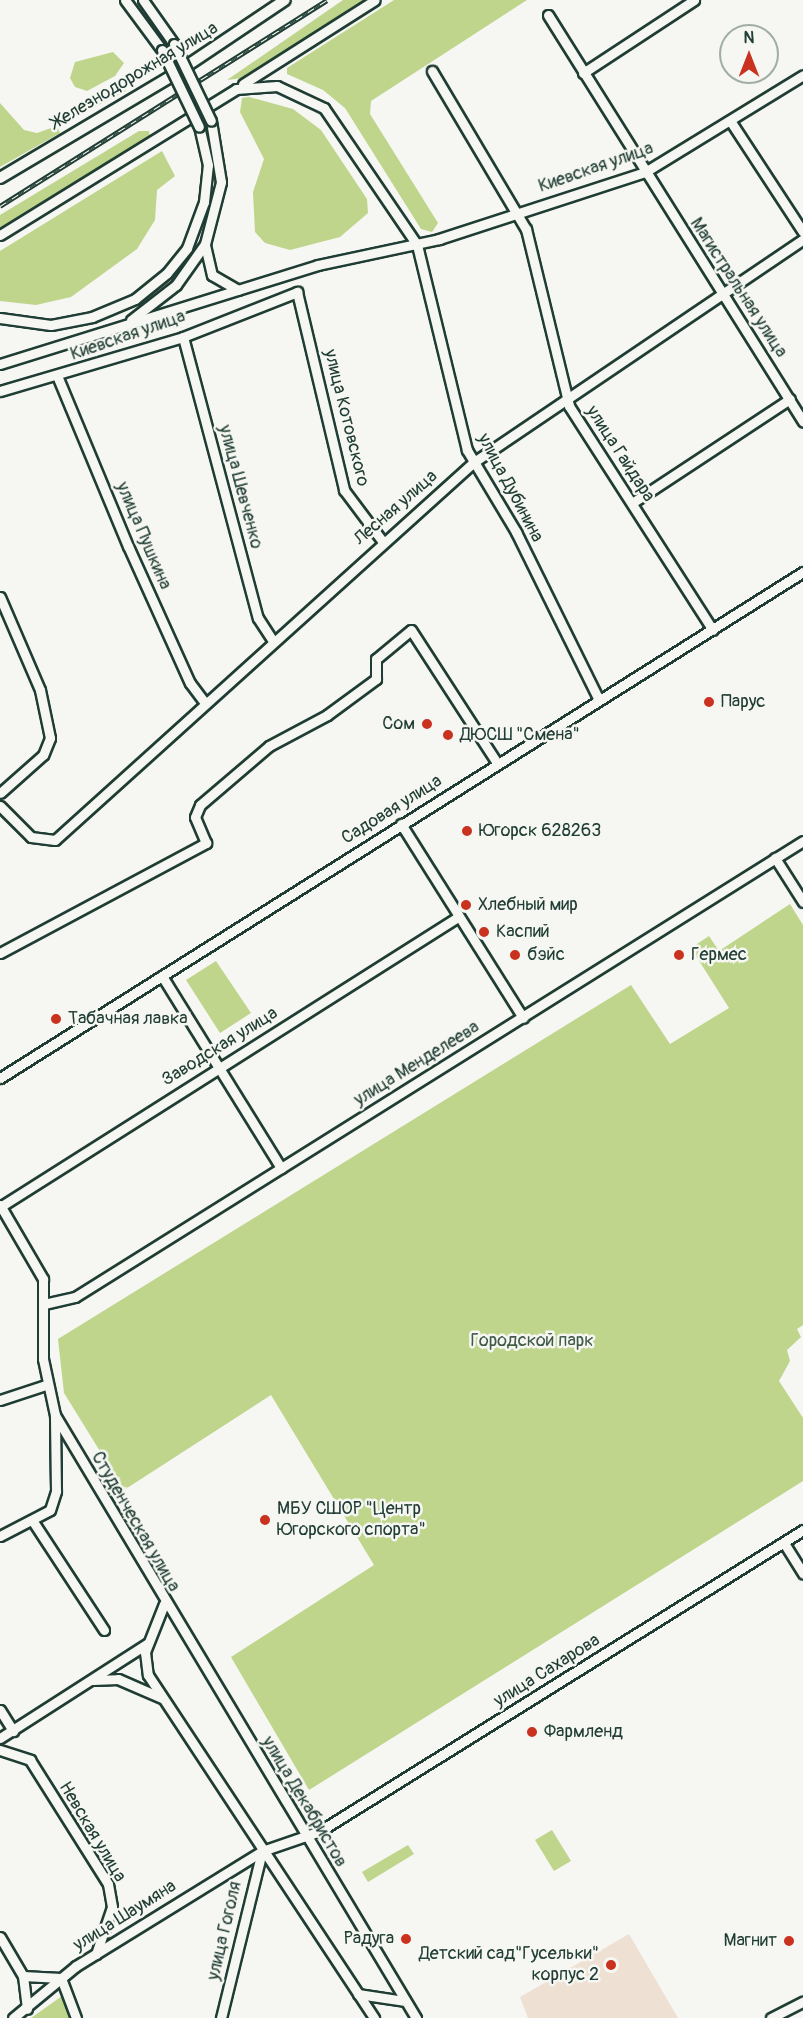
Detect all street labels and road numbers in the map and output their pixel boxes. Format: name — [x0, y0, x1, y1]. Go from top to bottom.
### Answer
street label: Железнодорожная улица — [48, 18, 222, 134]
street label: Киевская улица — [536, 138, 656, 198]
street label: Магистральная улица — [685, 214, 791, 362]
street label: Киевская улица — [68, 306, 188, 366]
street label: улица Котовского — [319, 347, 373, 489]
street label: улица Гайдара — [581, 402, 659, 506]
street label: улица Шевченко — [213, 423, 267, 551]
street label: улица Дубинина — [472, 430, 548, 546]
street label: Лесная улица — [350, 466, 442, 550]
street label: улица Пушкина — [111, 479, 175, 593]
street label: Садовая улица — [338, 771, 446, 849]
street label: Заводская улица — [158, 1003, 282, 1091]
street label: улица Менделеева — [350, 1017, 484, 1111]
street label: Студенческая улица — [86, 1448, 184, 1596]
street label: улица Сахарова — [490, 1630, 604, 1712]
street label: улица Декабристов — [256, 1733, 352, 1871]
street label: Невская улица — [54, 1778, 130, 1886]
street label: улица Шаумяна — [70, 1876, 180, 1956]
street label: улица Гоголя — [203, 1879, 247, 1983]

